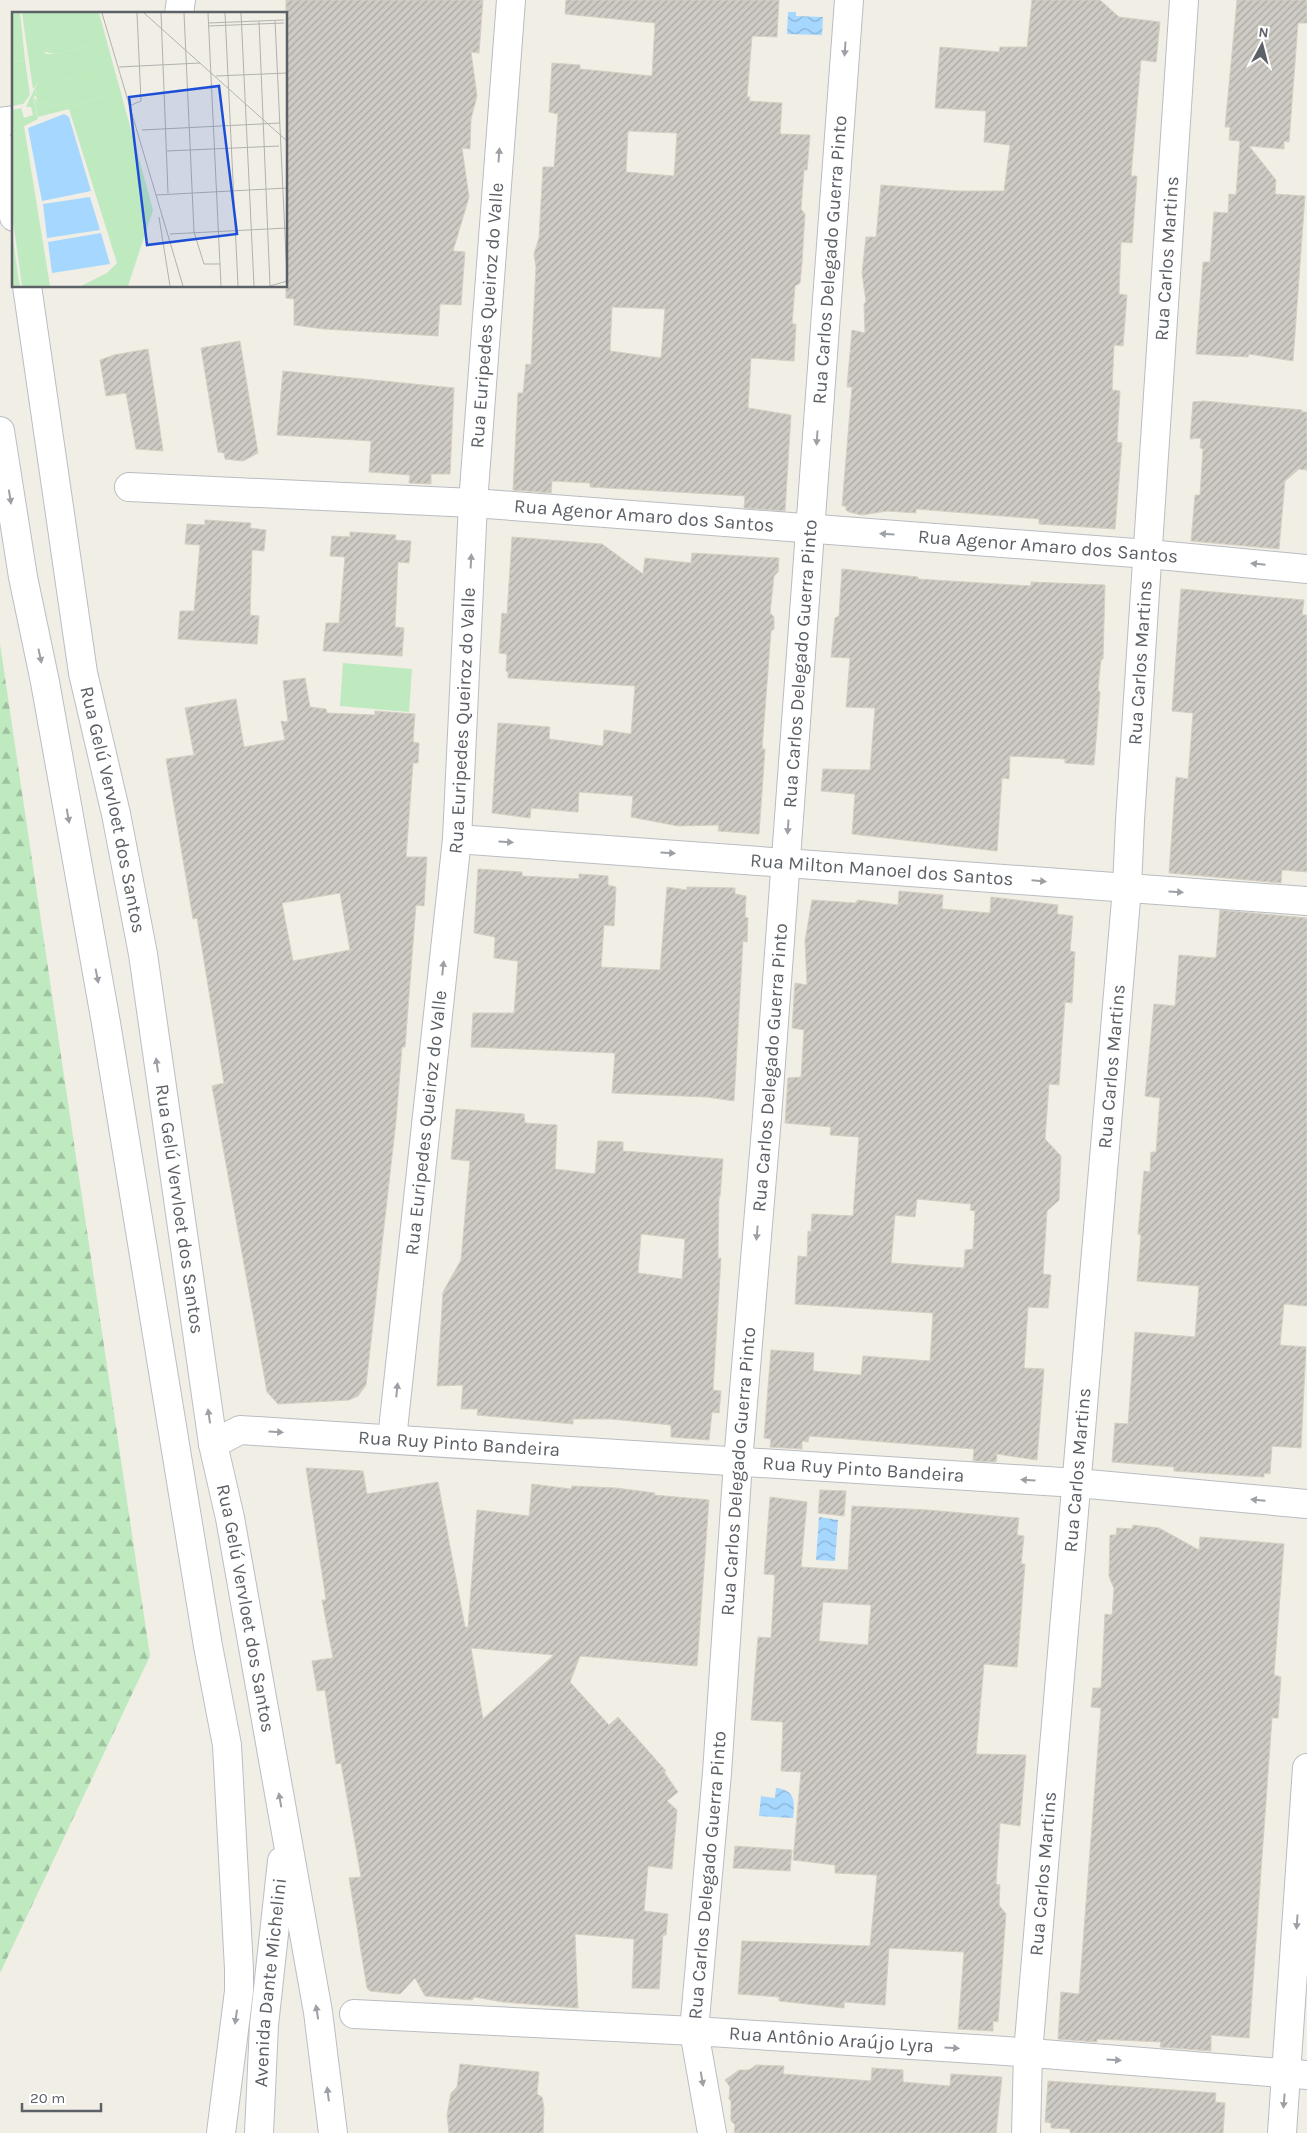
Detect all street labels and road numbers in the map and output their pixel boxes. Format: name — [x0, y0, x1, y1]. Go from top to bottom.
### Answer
street label: Rua Carlos Delegado Guerra Pinto — [808, 115, 851, 405]
street label: Rua Carlos Martins — [1151, 175, 1183, 342]
street label: Rua Euripedes Queiroz do Valle — [466, 182, 508, 449]
street label: Rua Agenor Amaro dos Santos — [513, 495, 775, 537]
street label: Rua Carlos Delegado Guerra Pinto — [779, 519, 822, 809]
street label: Rua Agenor Amaro dos Santos — [917, 526, 1179, 568]
street label: Rua Carlos Martins — [1124, 580, 1157, 746]
street label: Rua Euripedes Queiroz do Valle — [444, 587, 480, 855]
street label: Rua Gelú Vervloet dos Santos — [75, 684, 150, 935]
street label: Rua Milton Manoel dos Santos — [749, 849, 1014, 891]
street label: Rua Carlos Delegado Guerra Pinto — [748, 922, 792, 1213]
street label: Rua Carlos Martins — [1094, 983, 1130, 1150]
street label: Rua Euripedes Queiroz do Valle — [401, 989, 452, 1257]
street label: Rua Gelú Vervloet dos Santos — [151, 1083, 208, 1335]
street label: Rua Carlos Delegado Guerra Pinto — [717, 1326, 760, 1617]
street label: Rua Carlos Martins — [1060, 1387, 1095, 1553]
street label: Rua Ruy Pinto Bandeira — [358, 1427, 561, 1461]
street label: Rua Ruy Pinto Bandeira — [762, 1452, 965, 1487]
street label: Rua Gelú Vervloet dos Santos — [212, 1482, 279, 1734]
street label: Rua Carlos Delegado Guerra Pinto — [684, 1730, 731, 2020]
street label: Rua Carlos Martins — [1025, 1790, 1061, 1957]
street label: Avenida Dante Michelini — [250, 1877, 291, 2088]
street label: Rua Antônio Araújo Lyra — [728, 2022, 934, 2057]

